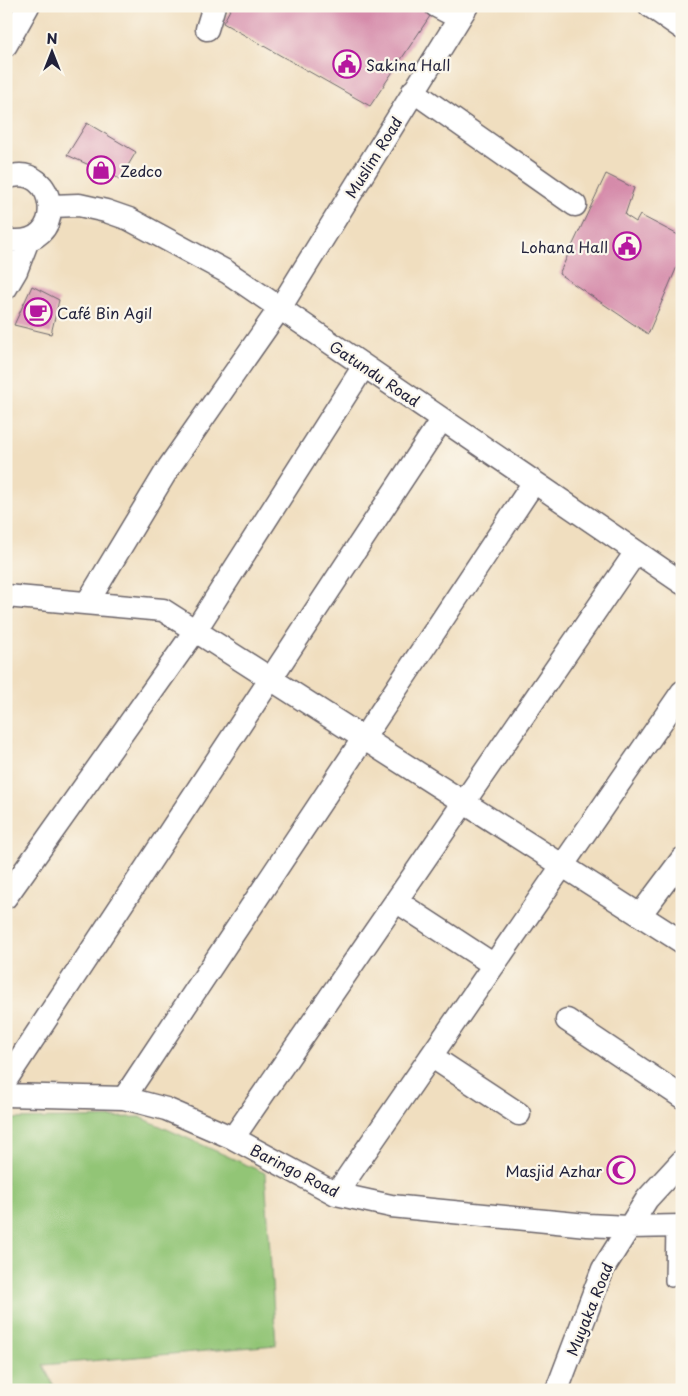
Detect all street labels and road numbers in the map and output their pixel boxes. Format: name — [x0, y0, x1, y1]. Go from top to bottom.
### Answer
street label: Muslim Road — [339, 112, 407, 202]
street label: Gatundu Road — [325, 334, 425, 412]
street label: Baringo Road — [246, 1138, 344, 1202]
street label: Muyaka Road — [560, 1259, 618, 1359]

